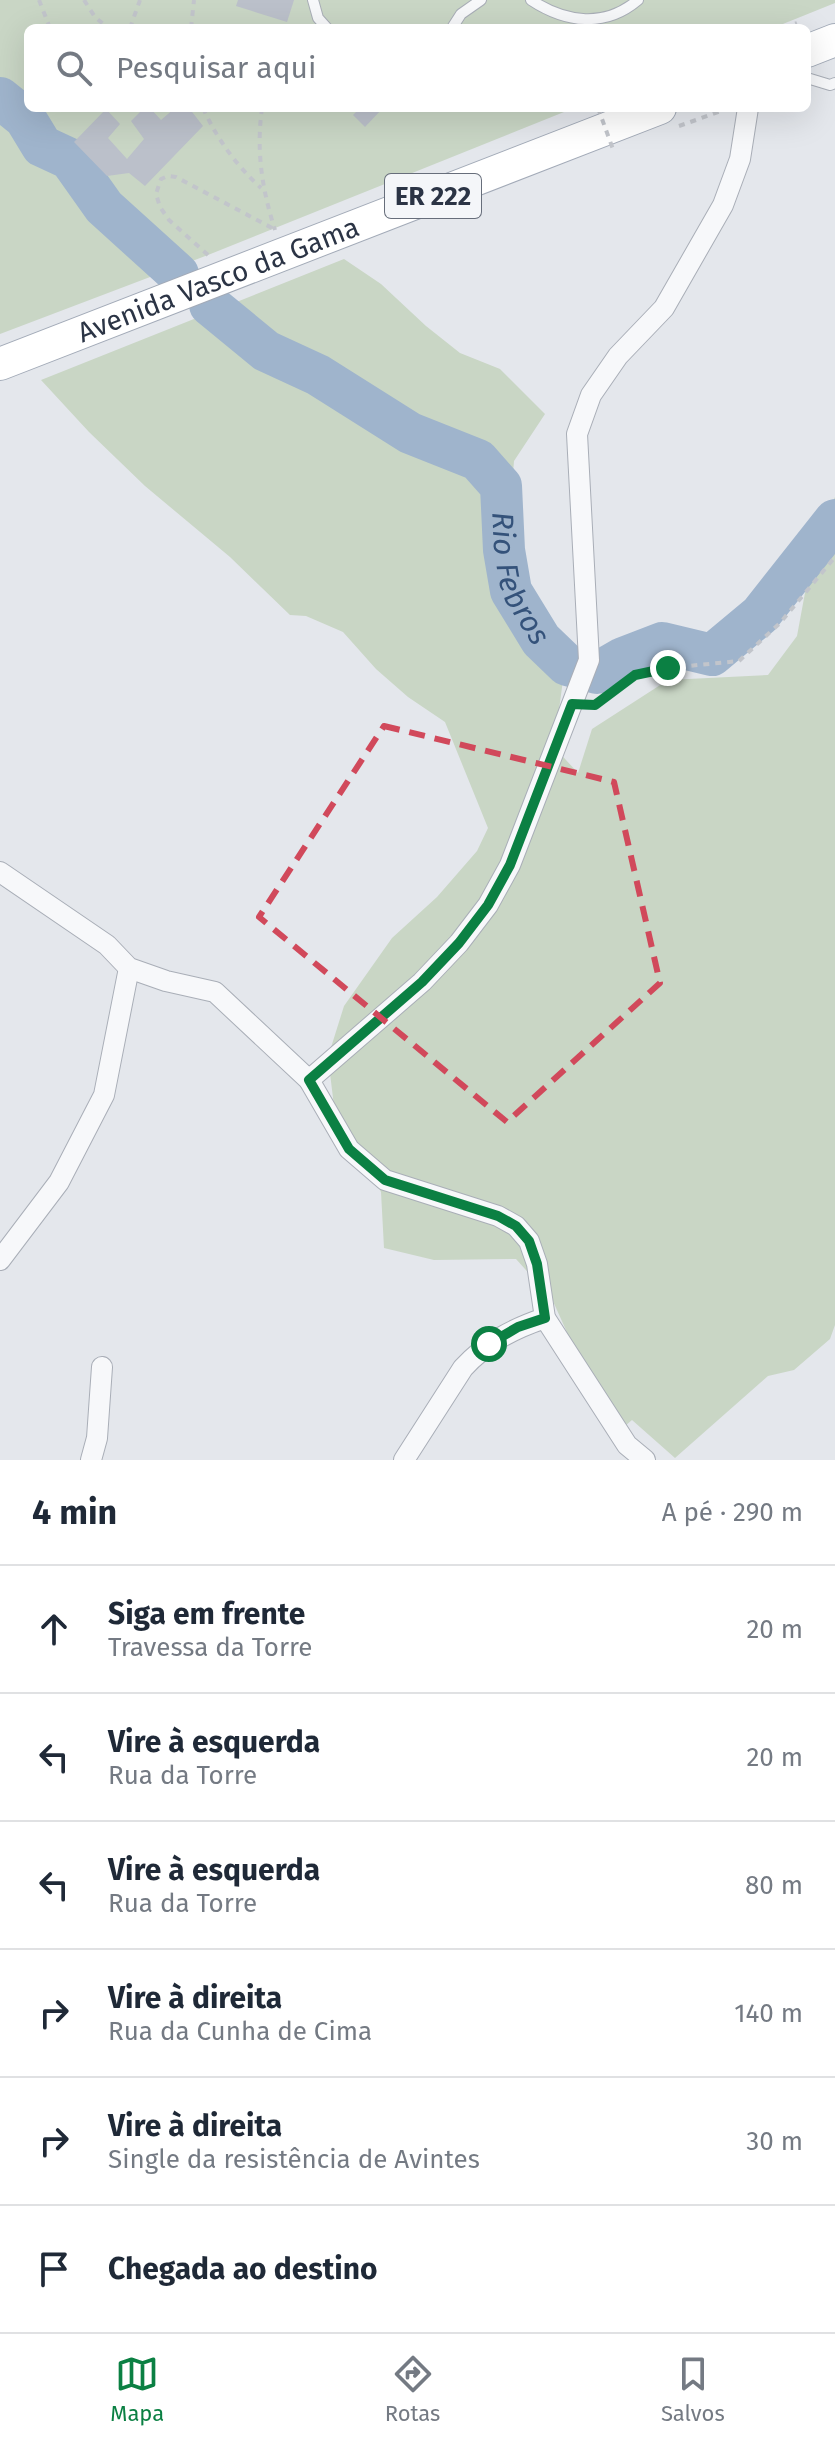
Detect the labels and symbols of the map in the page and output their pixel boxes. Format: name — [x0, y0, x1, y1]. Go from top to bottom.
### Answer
road number: ER 222 — [385, 174, 481, 218]
street label: Avenida Vasco da Gama — [73, 210, 364, 349]
water label: Rio Febros — [484, 511, 558, 651]
route end — [650, 650, 686, 686]
route start — [471, 1326, 507, 1362]

